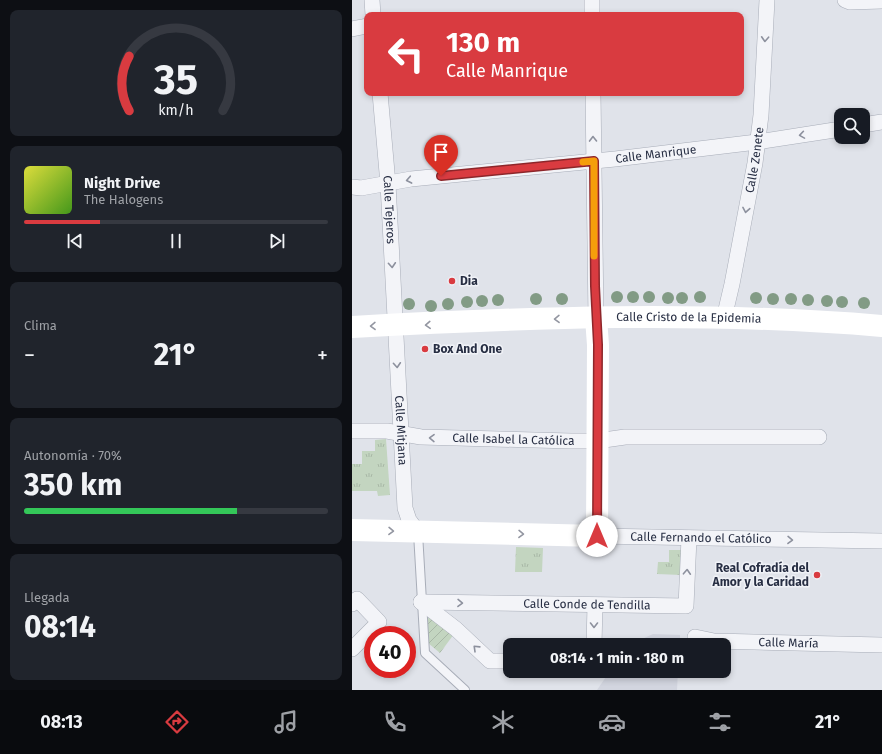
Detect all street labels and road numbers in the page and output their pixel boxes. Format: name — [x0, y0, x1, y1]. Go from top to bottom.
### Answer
street label: Calle Zenete — [742, 126, 766, 194]
street label: Calle Manrique — [615, 142, 697, 166]
street label: Calle Tejeros — [380, 175, 398, 245]
street label: Calle Cristo de la Epidemia — [616, 310, 762, 326]
street label: Calle Mitjana — [392, 395, 410, 466]
street label: Calle Isabel la Católica — [452, 431, 575, 448]
street label: Calle Fernando el Católico — [630, 530, 772, 546]
street label: Calle Conde de Tendilla — [523, 597, 651, 612]
street label: Calle María — [758, 635, 819, 650]

